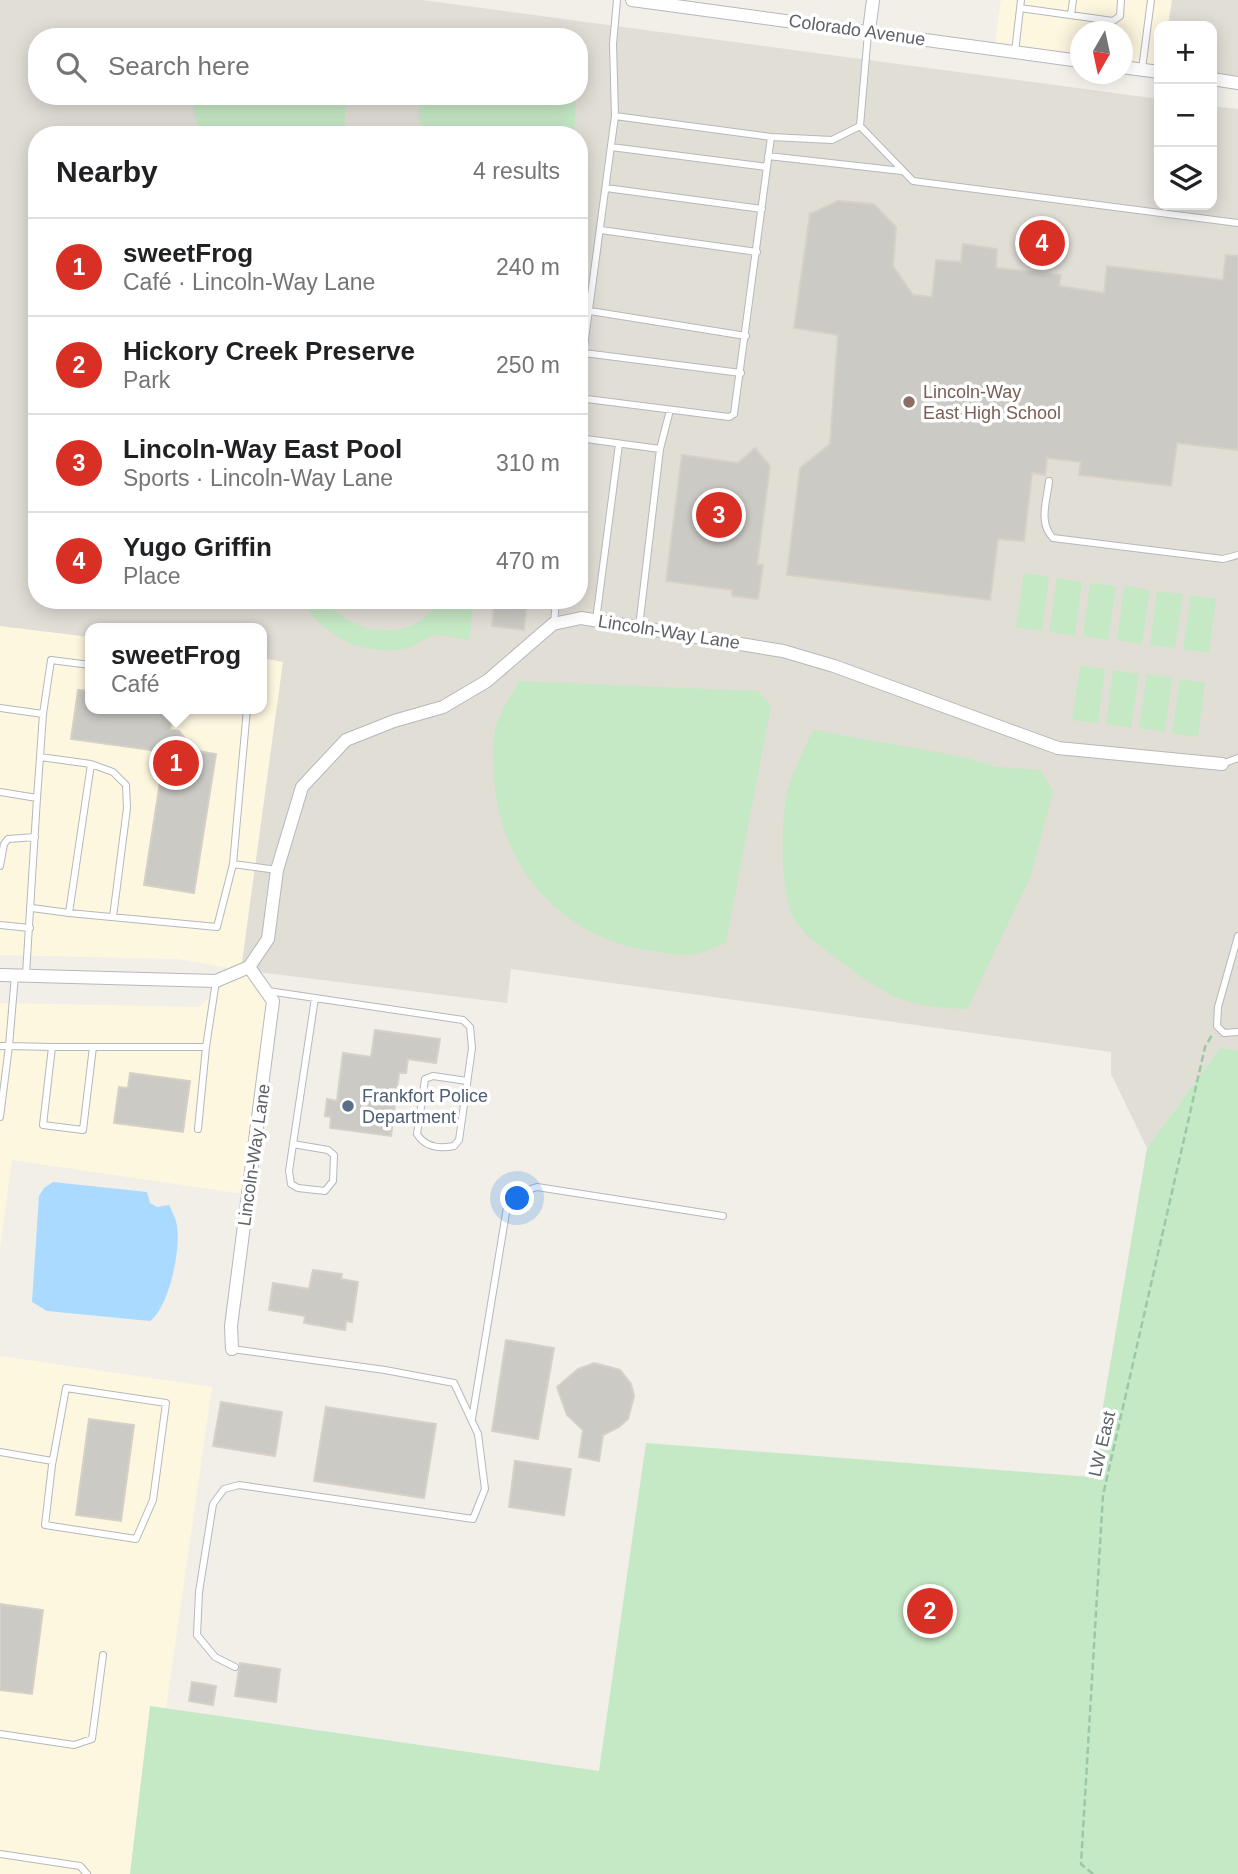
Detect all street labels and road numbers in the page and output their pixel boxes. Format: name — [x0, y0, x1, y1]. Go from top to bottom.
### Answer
street label: Colorado Avenue — [787, 11, 927, 49]
street label: Lincoln-Way Lane — [597, 611, 741, 653]
street label: Lincoln-Way Lane — [234, 1083, 274, 1227]
street label: LW East — [1085, 1409, 1119, 1479]

